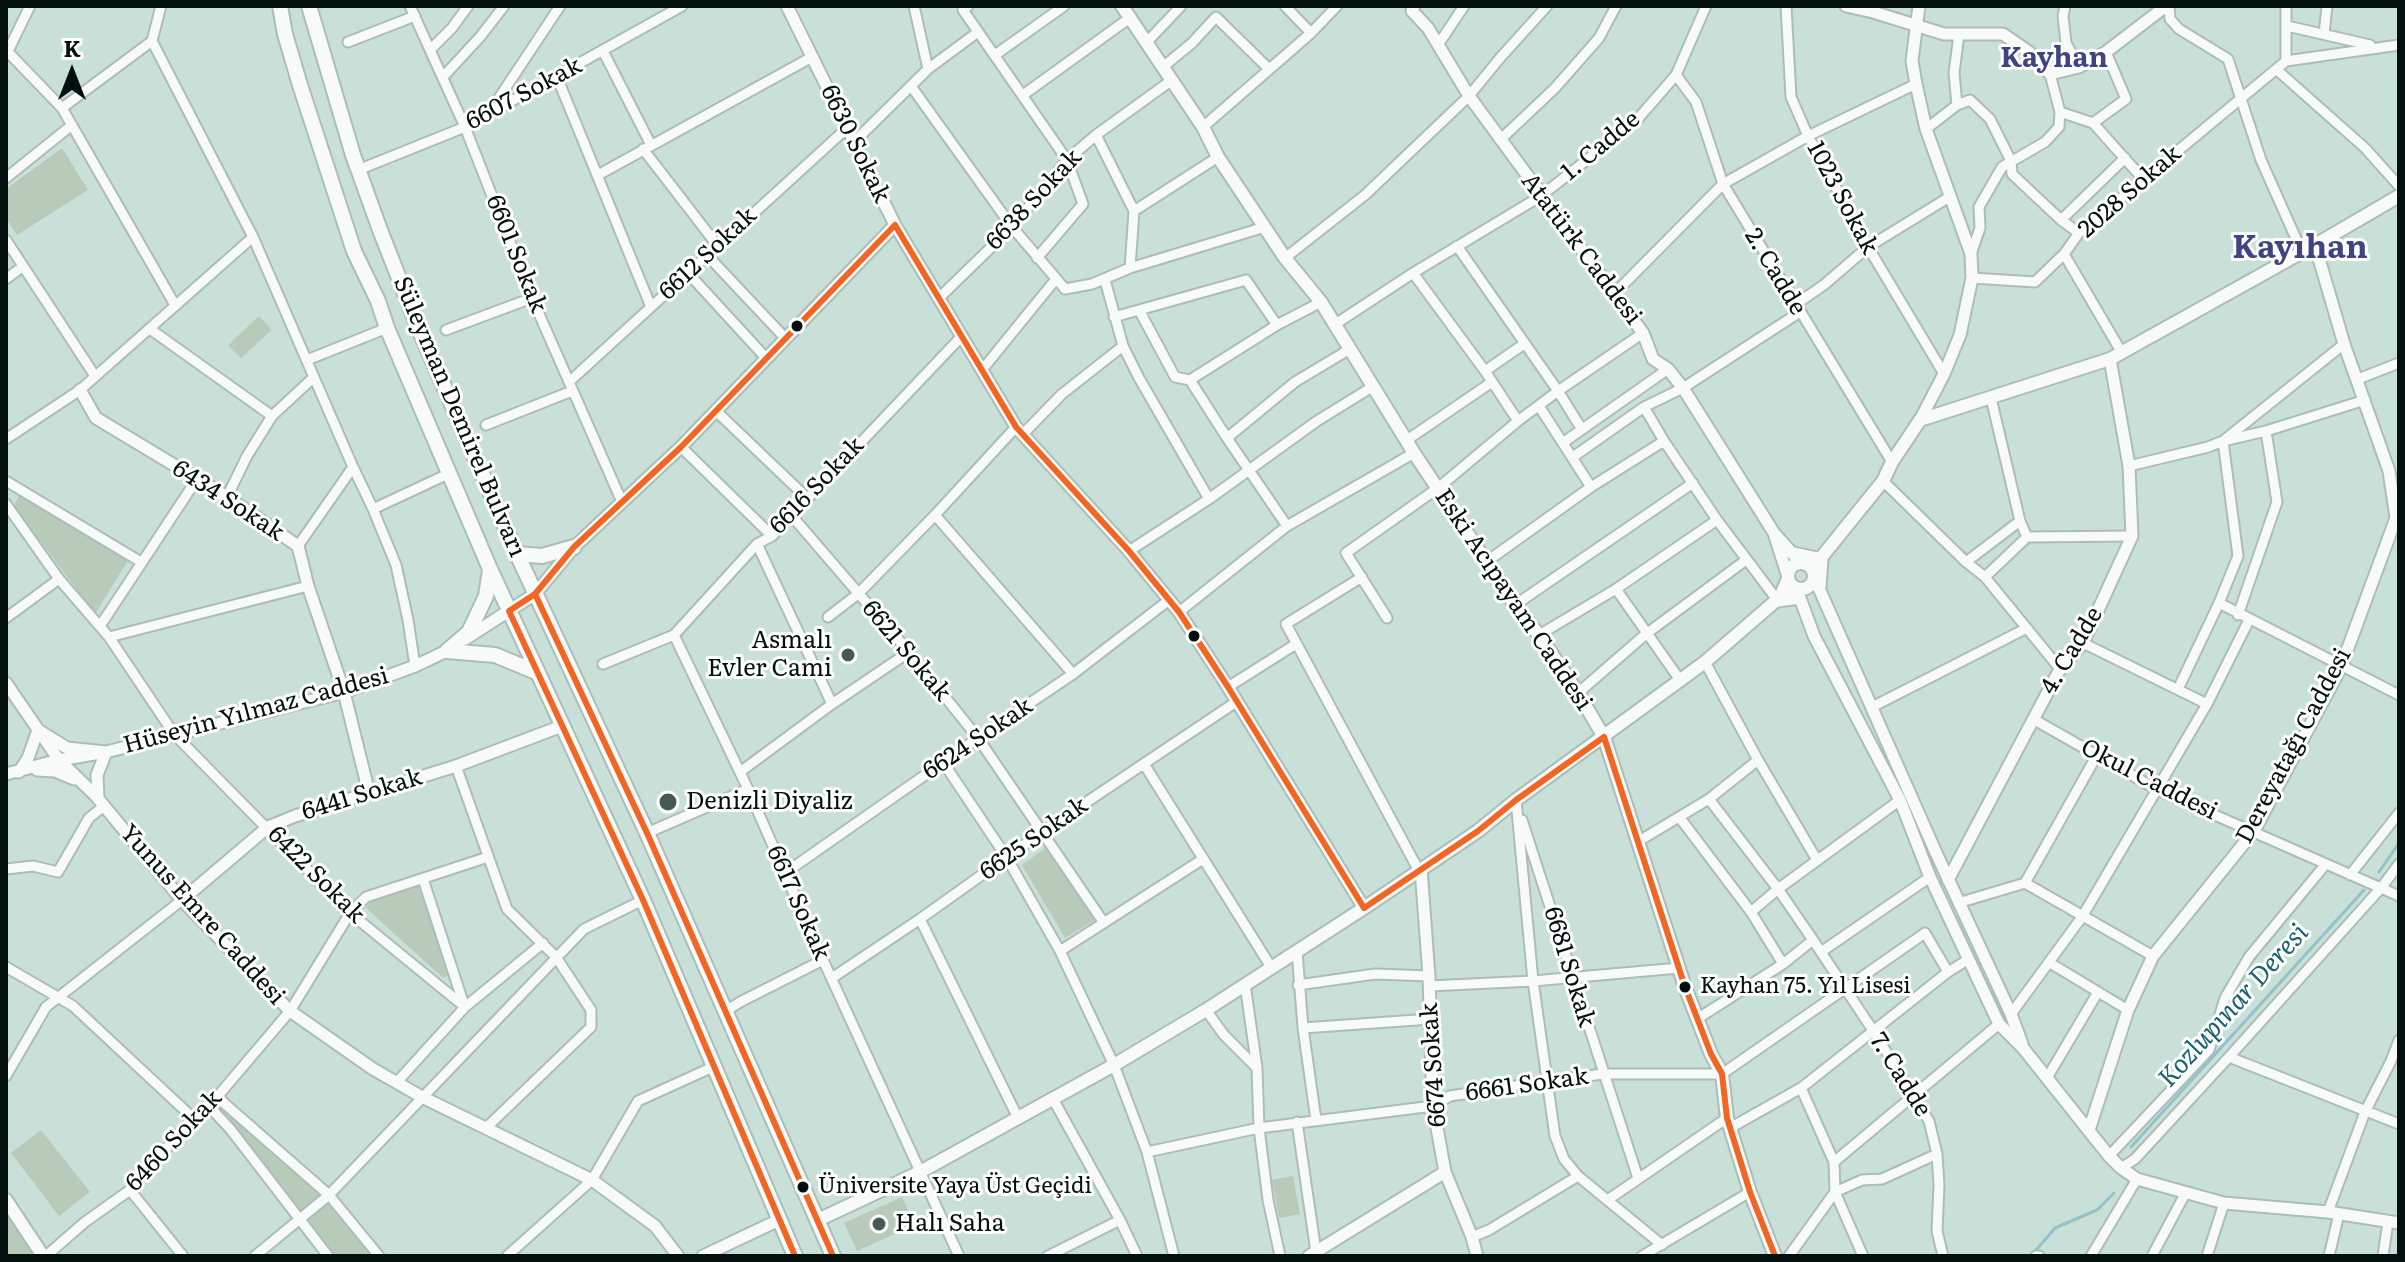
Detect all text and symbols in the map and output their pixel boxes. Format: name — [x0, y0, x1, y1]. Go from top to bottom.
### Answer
text: K — [63, 31, 81, 64]
north arrow — [32, 32, 112, 112]
district label: Kayhan — [2000, 42, 2108, 76]
street label: 6607 Sokak — [461, 52, 587, 136]
street label: 6630 Sokak — [814, 80, 896, 208]
street label: 1. Cadde — [1556, 105, 1646, 187]
street label: 1023 Sokak — [1800, 137, 1884, 259]
street label: 2028 Sokak — [2073, 140, 2187, 244]
street label: 6638 Sokak — [980, 144, 1088, 256]
street label: Atatürk Caddesi — [1515, 168, 1647, 330]
street label: 6601 Sokak — [479, 191, 553, 317]
street label: 6612 Sokak — [653, 202, 763, 306]
street label: 2. Cadde — [1738, 224, 1812, 320]
district label: Kayıhan — [2232, 230, 2368, 268]
street label: Süleyman Demirel Bulvarı — [387, 272, 531, 562]
unlabelled marker — [789, 318, 805, 334]
street label: 6616 Sokak — [764, 432, 870, 540]
street label: 6434 Sokak — [167, 454, 289, 548]
street label: Eski Acıpayam Caddesi — [1428, 484, 1598, 716]
street label: 6621 Sokak — [856, 595, 956, 707]
street label: 4. Cadde — [2035, 602, 2109, 700]
place label: Asmalı Evler Cami — [707, 627, 832, 683]
unlabelled marker — [1186, 628, 1202, 644]
street label: Dereyatağı Caddesi — [2230, 643, 2358, 849]
marker: Asmalı Evler Cami — [839, 646, 857, 664]
street label: Hüseyin Yılmaz Caddesi — [120, 662, 392, 760]
street label: 6624 Sokak — [918, 692, 1038, 786]
street label: Okul Caddesi — [2076, 733, 2222, 827]
street label: 6441 Sokak — [298, 763, 426, 827]
place label: Denizli Diyaliz — [686, 788, 853, 816]
marker: Denizli Diyaliz — [657, 791, 679, 813]
street label: 6625 Sokak — [974, 791, 1094, 887]
street label: Yunus Emre Caddesi — [114, 819, 290, 1011]
street label: 6422 Sokak — [261, 820, 371, 930]
street label: 6617 Sokak — [760, 841, 836, 965]
street label: 6681 Sokak — [1537, 904, 1601, 1030]
water label: Kozlupınar Deresi — [2153, 918, 2315, 1094]
place label: Kayhan 75. Yıl Lisesi — [1700, 974, 1911, 1000]
marker: Kayhan 75. Yıl Lisesi — [1677, 979, 1693, 995]
street label: 6674 Sokak — [1415, 1002, 1453, 1128]
street label: 7. Cadde — [1863, 1028, 1937, 1122]
street label: 6661 Sokak — [1464, 1062, 1590, 1108]
street label: 6460 Sokak — [120, 1084, 228, 1198]
place label: Üniversite Yaya Üst Geçidi — [818, 1174, 1092, 1200]
marker: Üniversite Yaya Üst Geçidi — [795, 1179, 811, 1195]
place label: Halı Saha — [895, 1210, 1005, 1238]
marker: Halı Saha — [870, 1215, 888, 1233]

